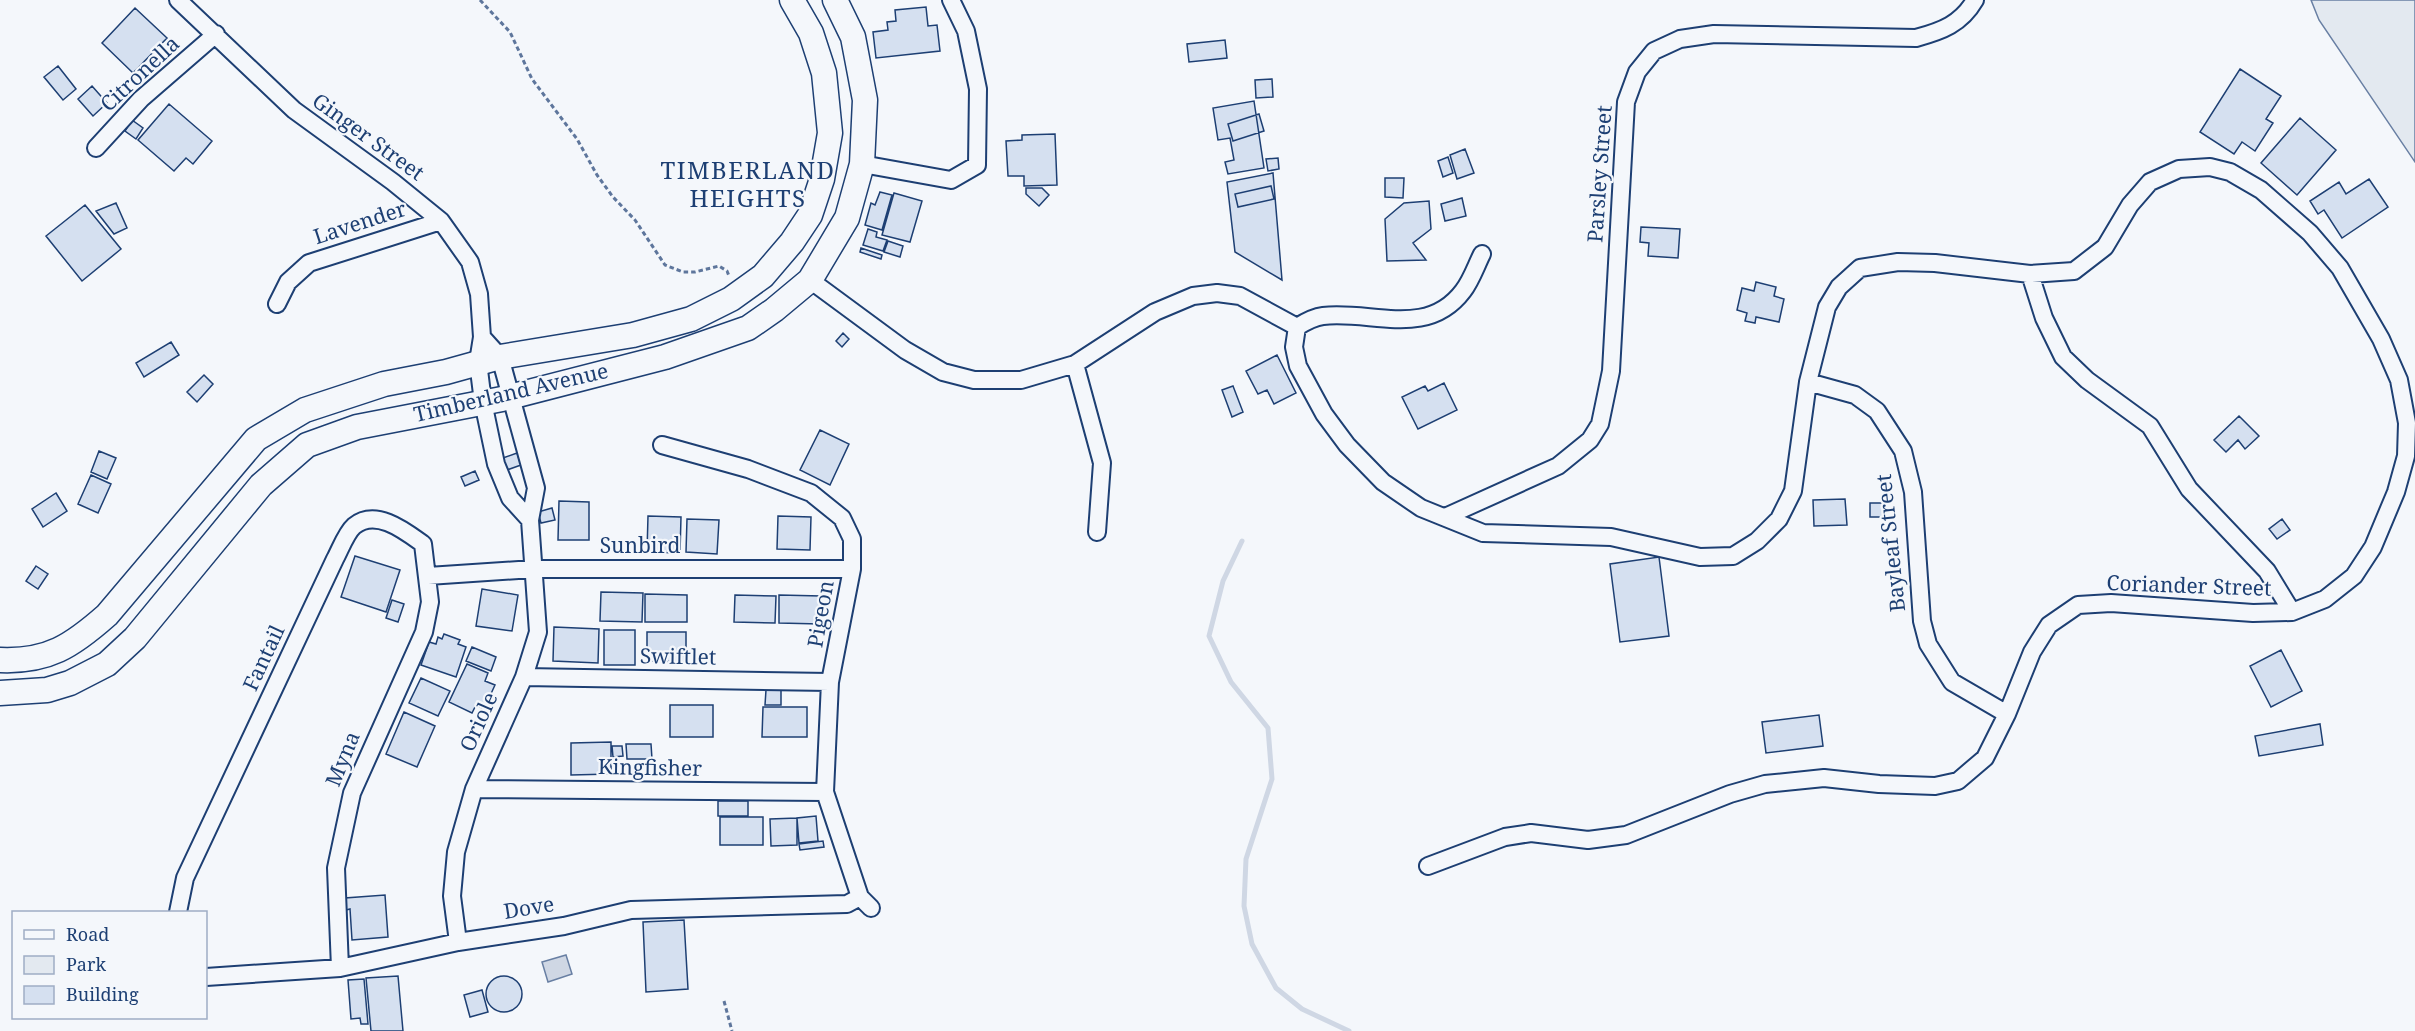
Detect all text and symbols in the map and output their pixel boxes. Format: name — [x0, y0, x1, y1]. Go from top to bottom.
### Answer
street label: Citronella — [94, 29, 185, 117]
street label: Ginger Street — [307, 86, 430, 186]
street label: Parsley Street — [1580, 104, 1618, 243]
district label: TIMBERLAND HEIGHTS — [660, 153, 836, 214]
street label: Lavender — [310, 194, 410, 250]
street label: Timberland Avenue — [411, 356, 611, 428]
street label: Bayleaf Street — [1869, 473, 1911, 613]
street label: Sunbird — [600, 531, 680, 559]
street label: Coriander Street — [2106, 568, 2272, 602]
street label: Pigeon — [800, 578, 840, 650]
street label: Fantail — [236, 620, 291, 695]
street label: Swiftlet — [640, 641, 716, 671]
street label: Oriole — [453, 688, 503, 756]
street label: Myna — [318, 727, 366, 790]
street label: Kingfisher — [598, 752, 702, 782]
street label: Dove — [502, 889, 556, 925]
legend — [12, 911, 207, 1019]
text: Road — [66, 922, 109, 946]
text: Park — [66, 952, 106, 976]
text: Building — [66, 982, 139, 1006]

